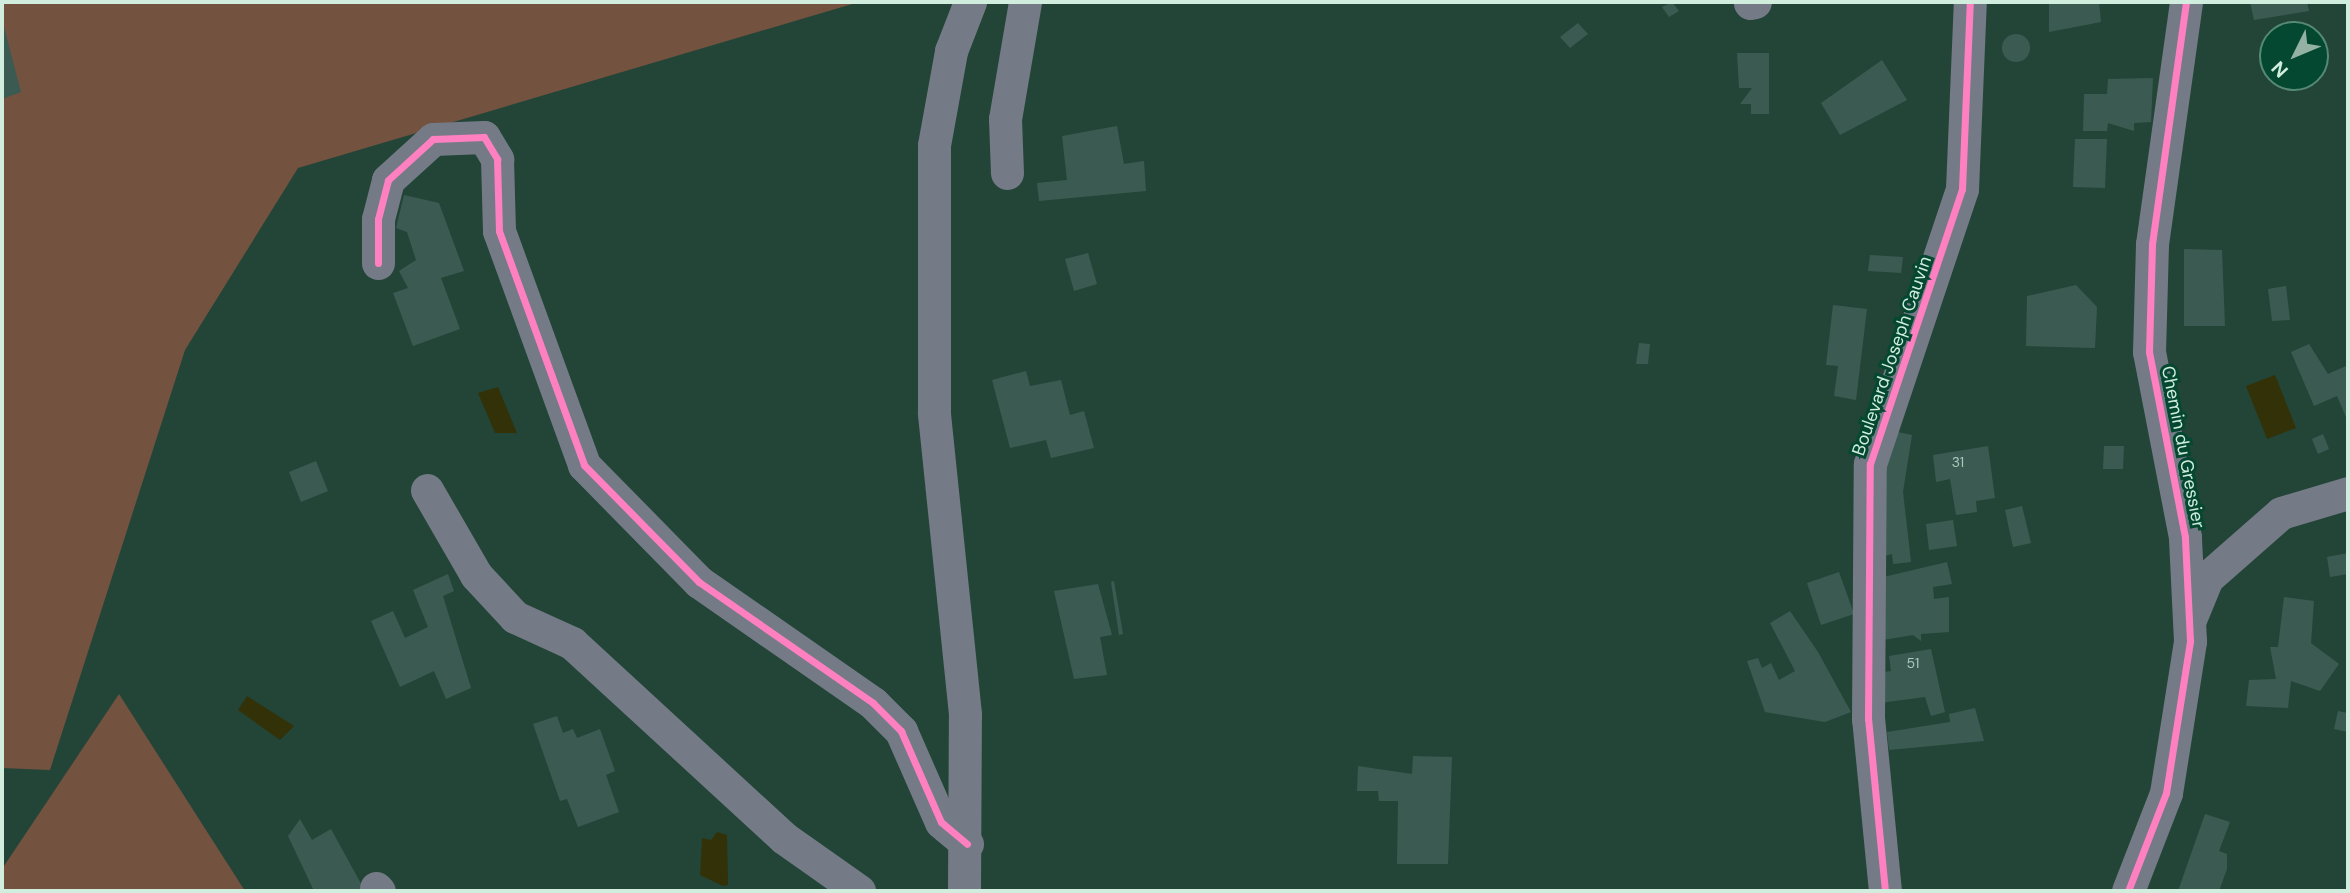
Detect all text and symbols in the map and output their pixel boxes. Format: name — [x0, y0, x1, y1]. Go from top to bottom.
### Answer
north arrow — [2259, 21, 2329, 91]
text: N — [2266, 56, 2294, 83]
street label: Boulevard Joseph Cauvin — [1848, 253, 1936, 459]
street label: Chemin du Gressier — [2157, 364, 2209, 530]
house number: 31 — [1952, 454, 1964, 470]
house number: 51 — [1907, 655, 1919, 671]

